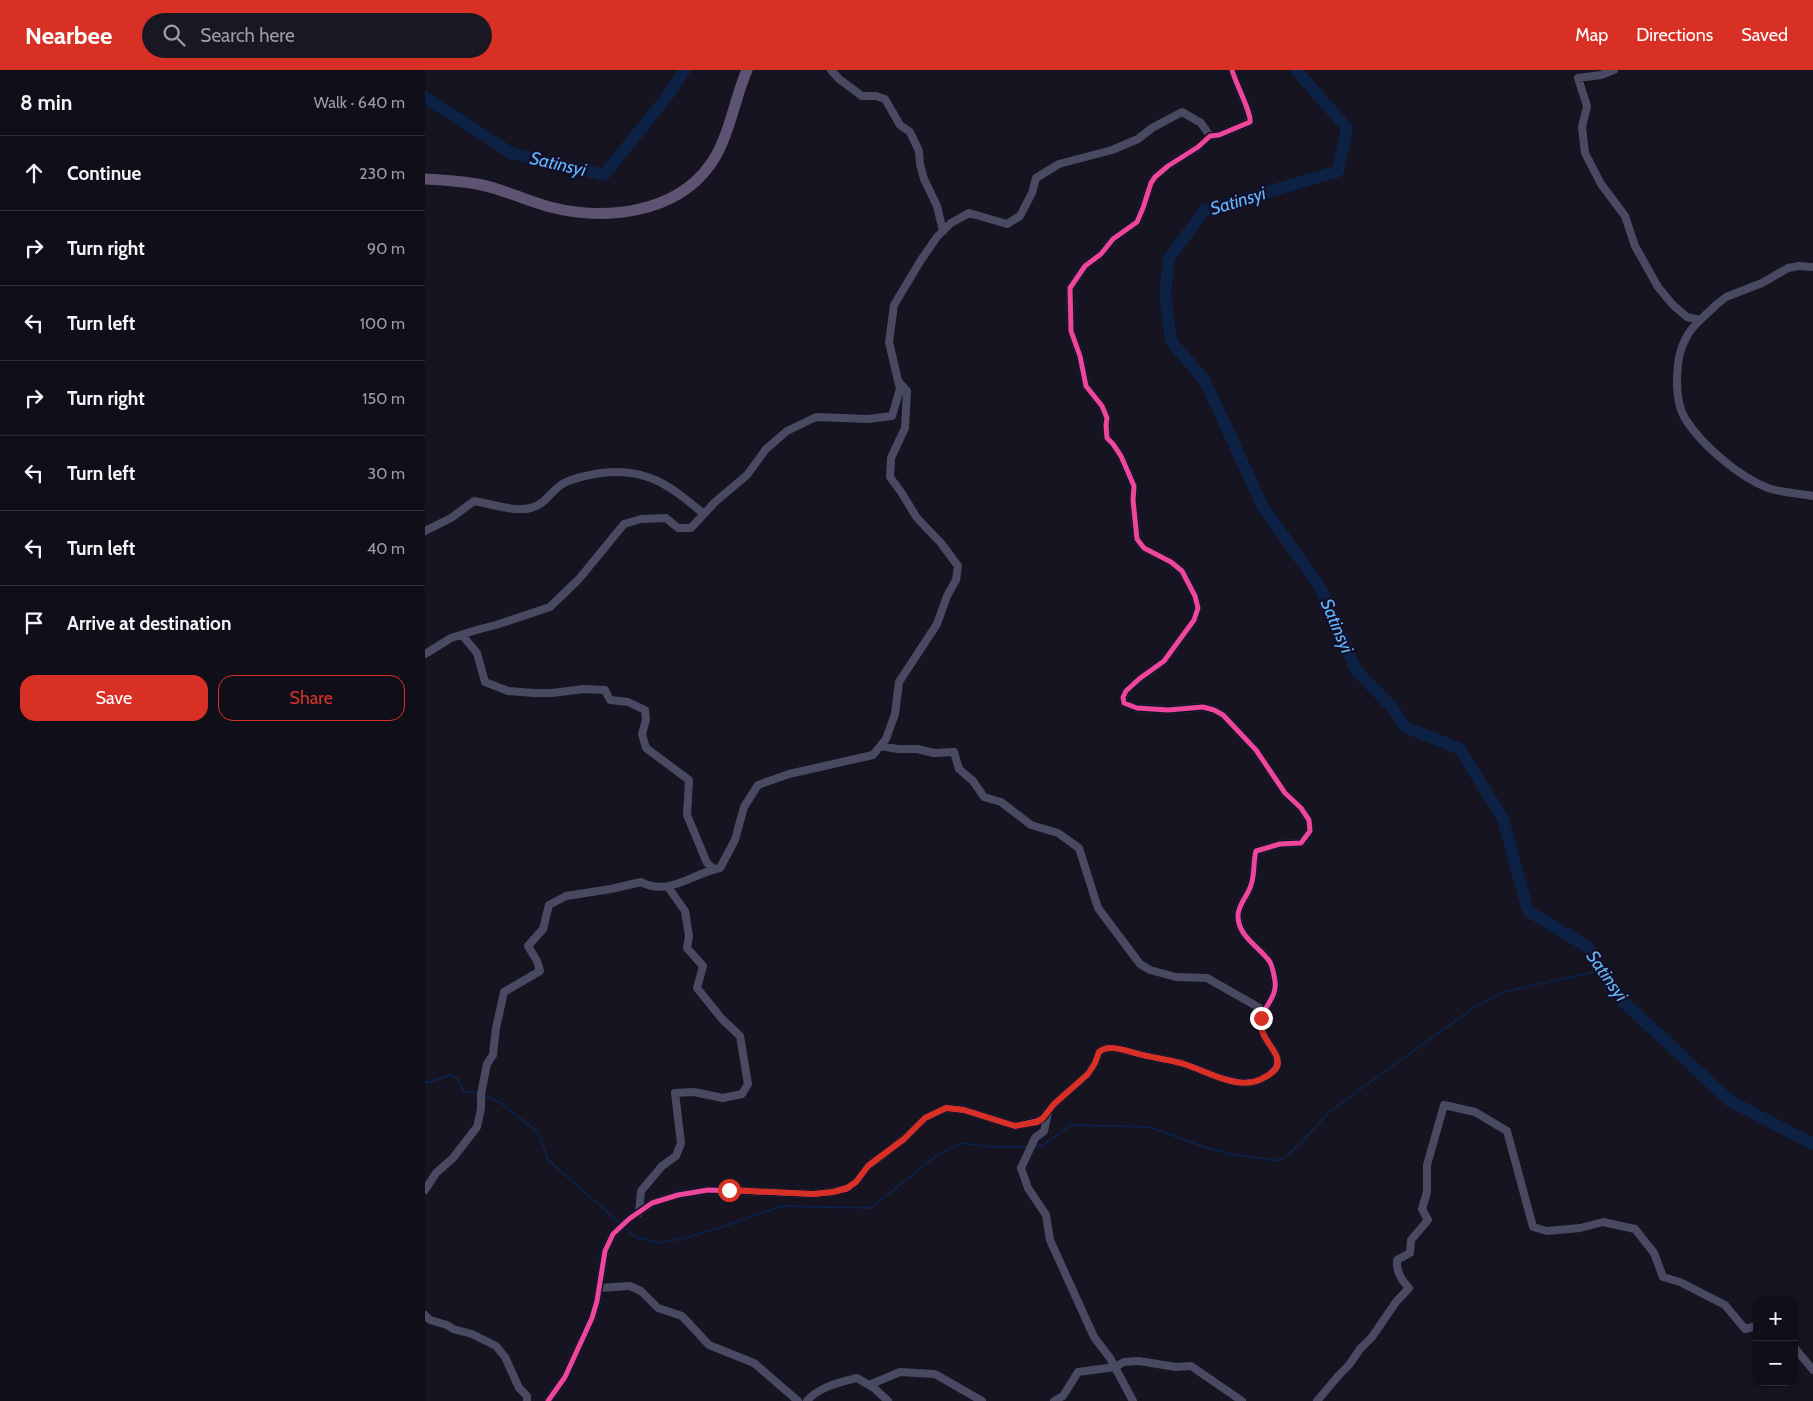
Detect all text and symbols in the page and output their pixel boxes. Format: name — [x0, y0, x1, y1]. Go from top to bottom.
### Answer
search box — [142, 13, 492, 58]
text: Nearbee — [25, 21, 112, 50]
icon: search — [160, 21, 188, 49]
text: Search here — [200, 24, 295, 47]
text: Map — [1575, 24, 1608, 46]
text: Directions — [1636, 24, 1713, 46]
text: Saved — [1741, 24, 1788, 46]
text: 8 min — [20, 90, 72, 115]
text: Walk · 640 m — [314, 93, 405, 112]
water label: Satinsyi — [528, 147, 589, 181]
icon: ahead — [20, 159, 48, 187]
text: Continue — [67, 162, 141, 185]
text: 230 m — [359, 164, 405, 183]
water label: Satinsyi — [1208, 182, 1270, 220]
icon: right — [20, 234, 48, 262]
text: Turn right — [67, 237, 145, 260]
text: 90 m — [367, 239, 405, 258]
icon: left — [20, 309, 48, 337]
text: Turn left — [67, 312, 135, 335]
text: 100 m — [360, 314, 405, 333]
icon: right — [20, 384, 48, 412]
text: Turn right — [67, 387, 145, 410]
text: 150 m — [362, 389, 405, 408]
icon: left — [20, 459, 48, 487]
text: Turn left — [67, 462, 135, 485]
text: 30 m — [368, 464, 405, 483]
icon: left — [20, 534, 48, 562]
text: Turn left — [67, 537, 135, 560]
text: 40 m — [367, 539, 405, 558]
water label: Satinsyi — [1316, 595, 1359, 658]
icon: arrive — [20, 609, 48, 637]
text: Arrive at destination — [67, 612, 231, 635]
button: Save — [20, 675, 208, 721]
button: Share — [218, 675, 405, 721]
water label: Satinsyi — [1582, 946, 1633, 1007]
route end — [1250, 1007, 1273, 1030]
route start — [718, 1179, 741, 1202]
map controls — [1753, 1296, 1798, 1386]
button: + — [1753, 1296, 1798, 1341]
button: − — [1753, 1341, 1798, 1386]

